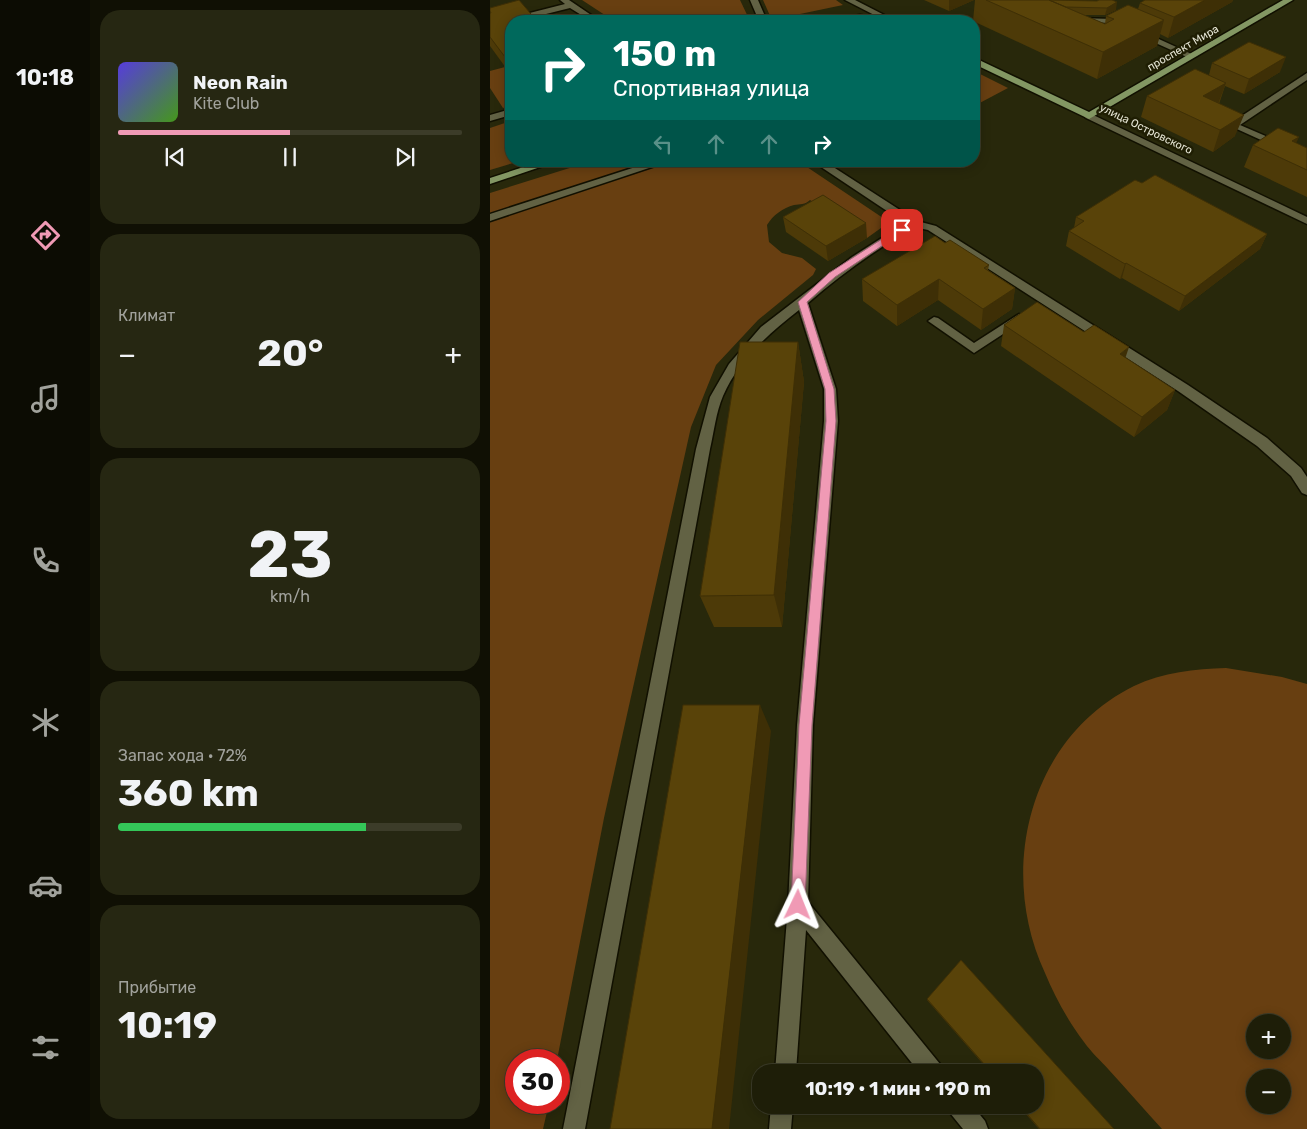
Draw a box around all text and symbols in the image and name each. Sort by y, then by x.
street label: проспект Мира [1145,22,1221,74]
text: 150 m [613,33,716,75]
icon: right [530,35,595,100]
text: 10:18 [16,64,74,91]
text: Neon Rain [193,71,288,94]
text: Спортивная улица [613,75,810,102]
text: Kite Club [193,94,259,113]
street label: улица Островского [1098,101,1194,157]
icon: left [649,130,677,158]
icon: ahead [702,130,730,158]
icon: ahead [755,130,783,158]
icon: right [808,130,836,158]
icon: previous [161,143,189,171]
icon: pause [276,143,304,171]
icon: next [391,143,419,171]
pin [881,209,923,251]
icon: arrive [888,216,916,244]
icon: directions [28,218,63,253]
text: Климат [118,306,175,325]
text: 20° [257,330,323,376]
text: − [118,338,136,371]
text: + [445,338,462,371]
icon: music [28,381,63,416]
text: 23 [247,516,333,593]
icon: phone [28,543,63,578]
text: km/h [270,587,310,606]
icon: climate [28,705,63,740]
text: Запас хода · 72% [118,746,247,765]
text: 360 km [118,770,259,816]
icon: car [28,868,63,903]
position arrow [771,878,823,930]
text: Прибытие [118,978,196,997]
text: 10:19 [118,1002,217,1048]
map controls [1246,1014,1291,1114]
button: + [1246,1014,1291,1059]
icon: filters [28,1030,63,1065]
speed limit sign: 30 [505,1049,570,1114]
button: − [1246,1069,1291,1114]
text: 10:19 · 1 мин · 190 m [805,1077,991,1100]

